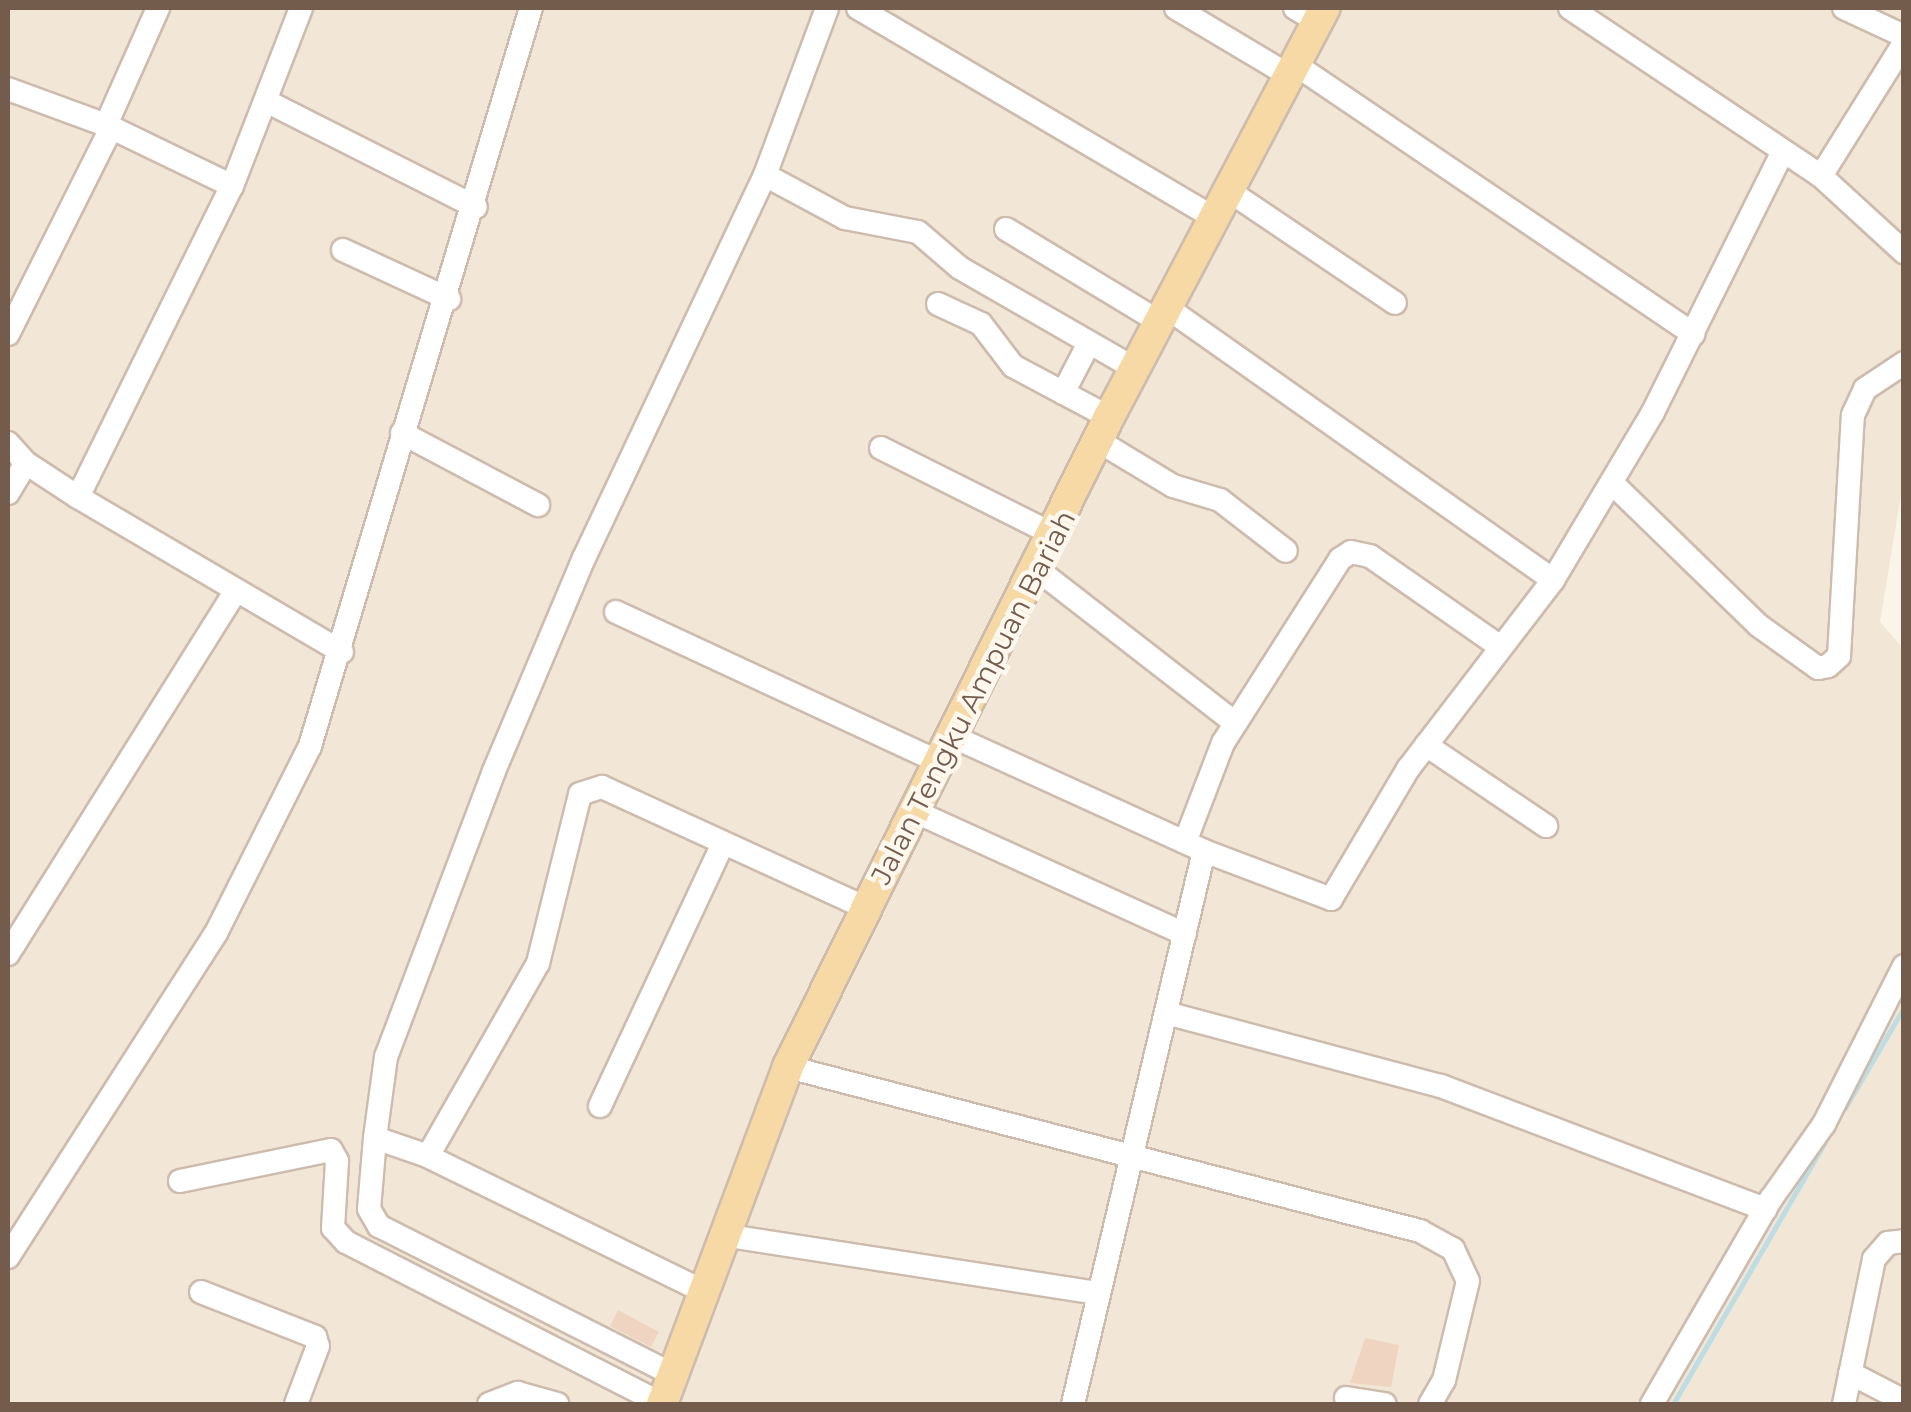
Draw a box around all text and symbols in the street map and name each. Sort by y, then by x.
street label: Jalan Tengku Ampuan Bariah [864,504,1082,890]

